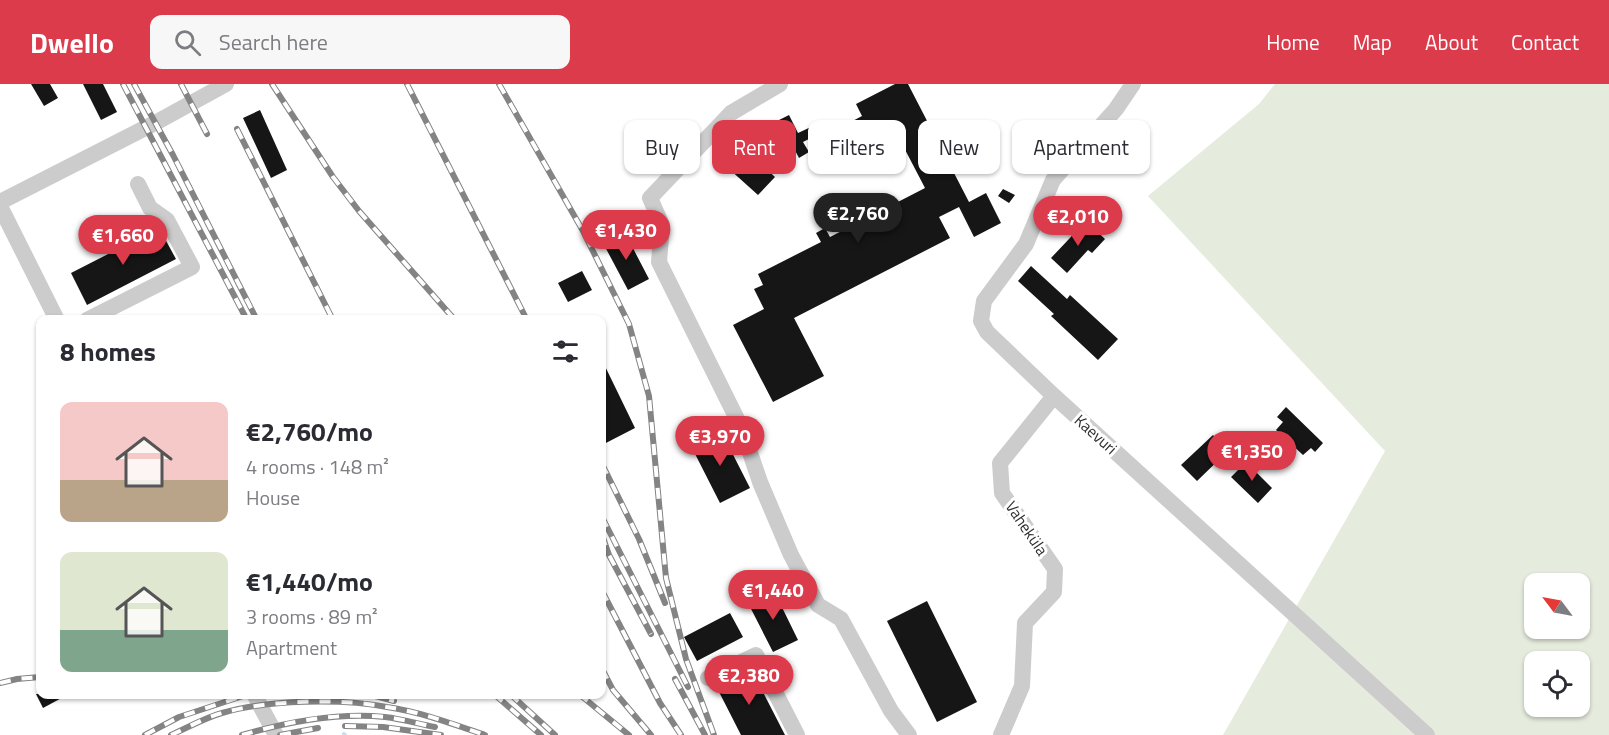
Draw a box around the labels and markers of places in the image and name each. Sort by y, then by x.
pin: €2,760 [809,193,907,244]
pin: €2,010 [1029,196,1127,247]
pin: €1,430 [577,210,675,261]
pin: €1,660 [74,215,172,266]
pin: €3,970 [671,416,769,467]
pin: €1,350 [1203,431,1301,482]
pin: €1,440 [724,570,822,621]
pin: €2,380 [700,655,798,706]

